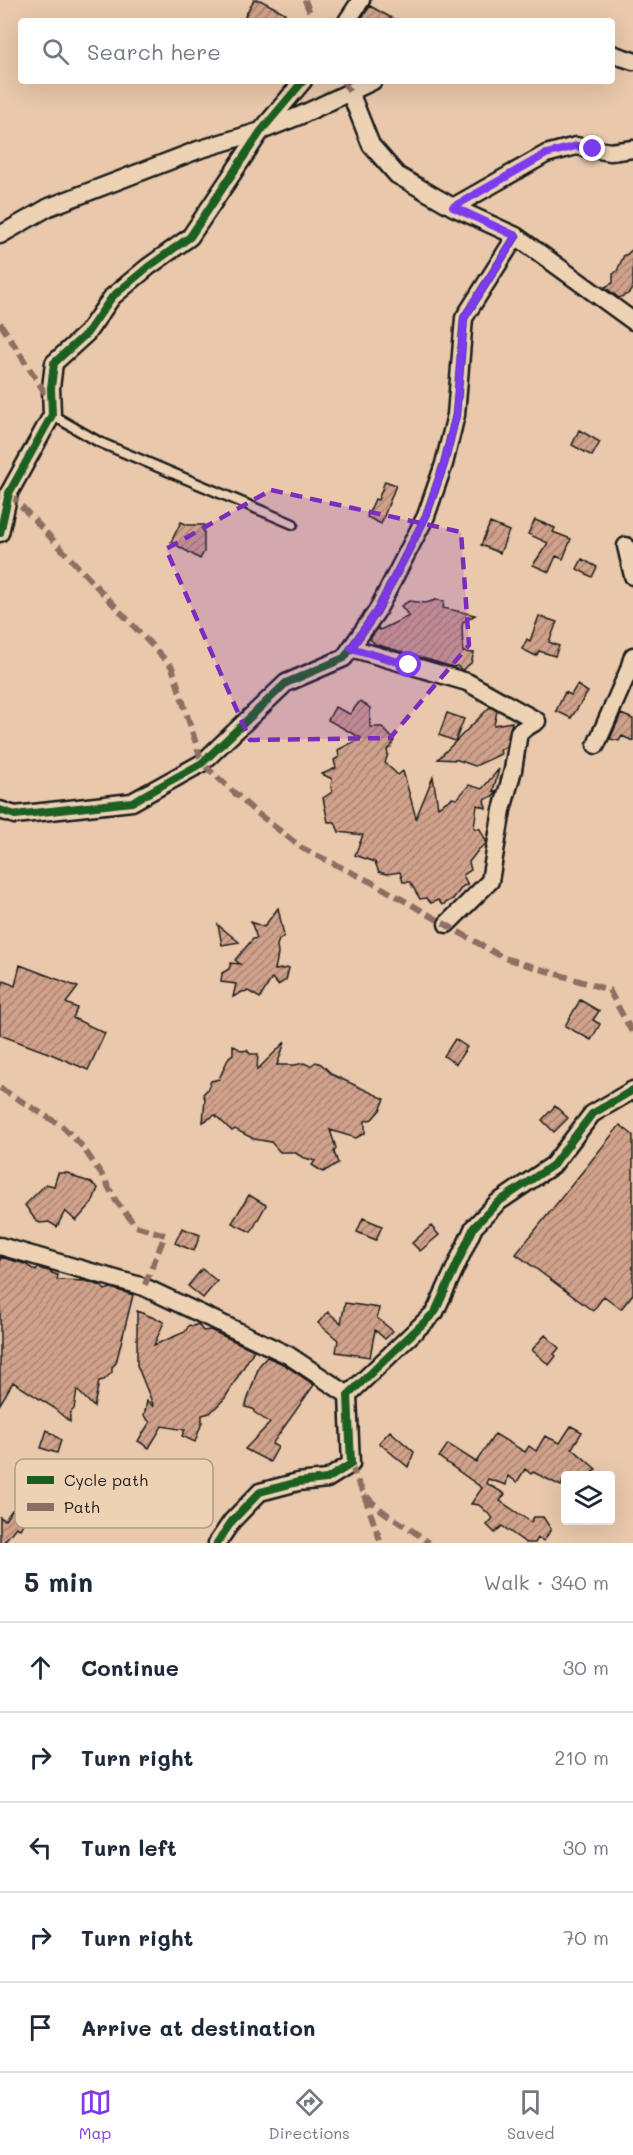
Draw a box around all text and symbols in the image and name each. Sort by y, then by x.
search box [18,18,615,84]
icon: search [39,35,72,68]
text: Search here [87,37,221,66]
route end [579,135,605,161]
route start [395,651,421,677]
legend [15,1459,213,1528]
text: Cycle path [64,1469,148,1490]
map controls [561,1471,615,1525]
button: layers [561,1471,615,1525]
text: Path [64,1496,100,1517]
text: 5 min [24,1565,93,1599]
text: Walk · 340 m [484,1569,609,1595]
icon: ahead [24,1651,57,1684]
text: Continue [81,1653,179,1682]
text: 30 m [563,1654,609,1680]
icon: right [24,1741,57,1774]
text: Turn right [81,1743,193,1772]
text: 210 m [554,1744,609,1770]
icon: left [24,1831,57,1864]
text: Turn left [81,1833,177,1862]
text: 30 m [563,1834,609,1860]
icon: right [24,1921,57,1954]
text: Turn right [81,1923,193,1952]
text: 70 m [563,1924,609,1950]
icon: arrive [24,2011,57,2044]
text: Arrive at destination [81,2013,316,2042]
tab: Map [79,2086,112,2143]
tab: Directions [269,2086,350,2143]
tab: Saved [507,2086,554,2143]

